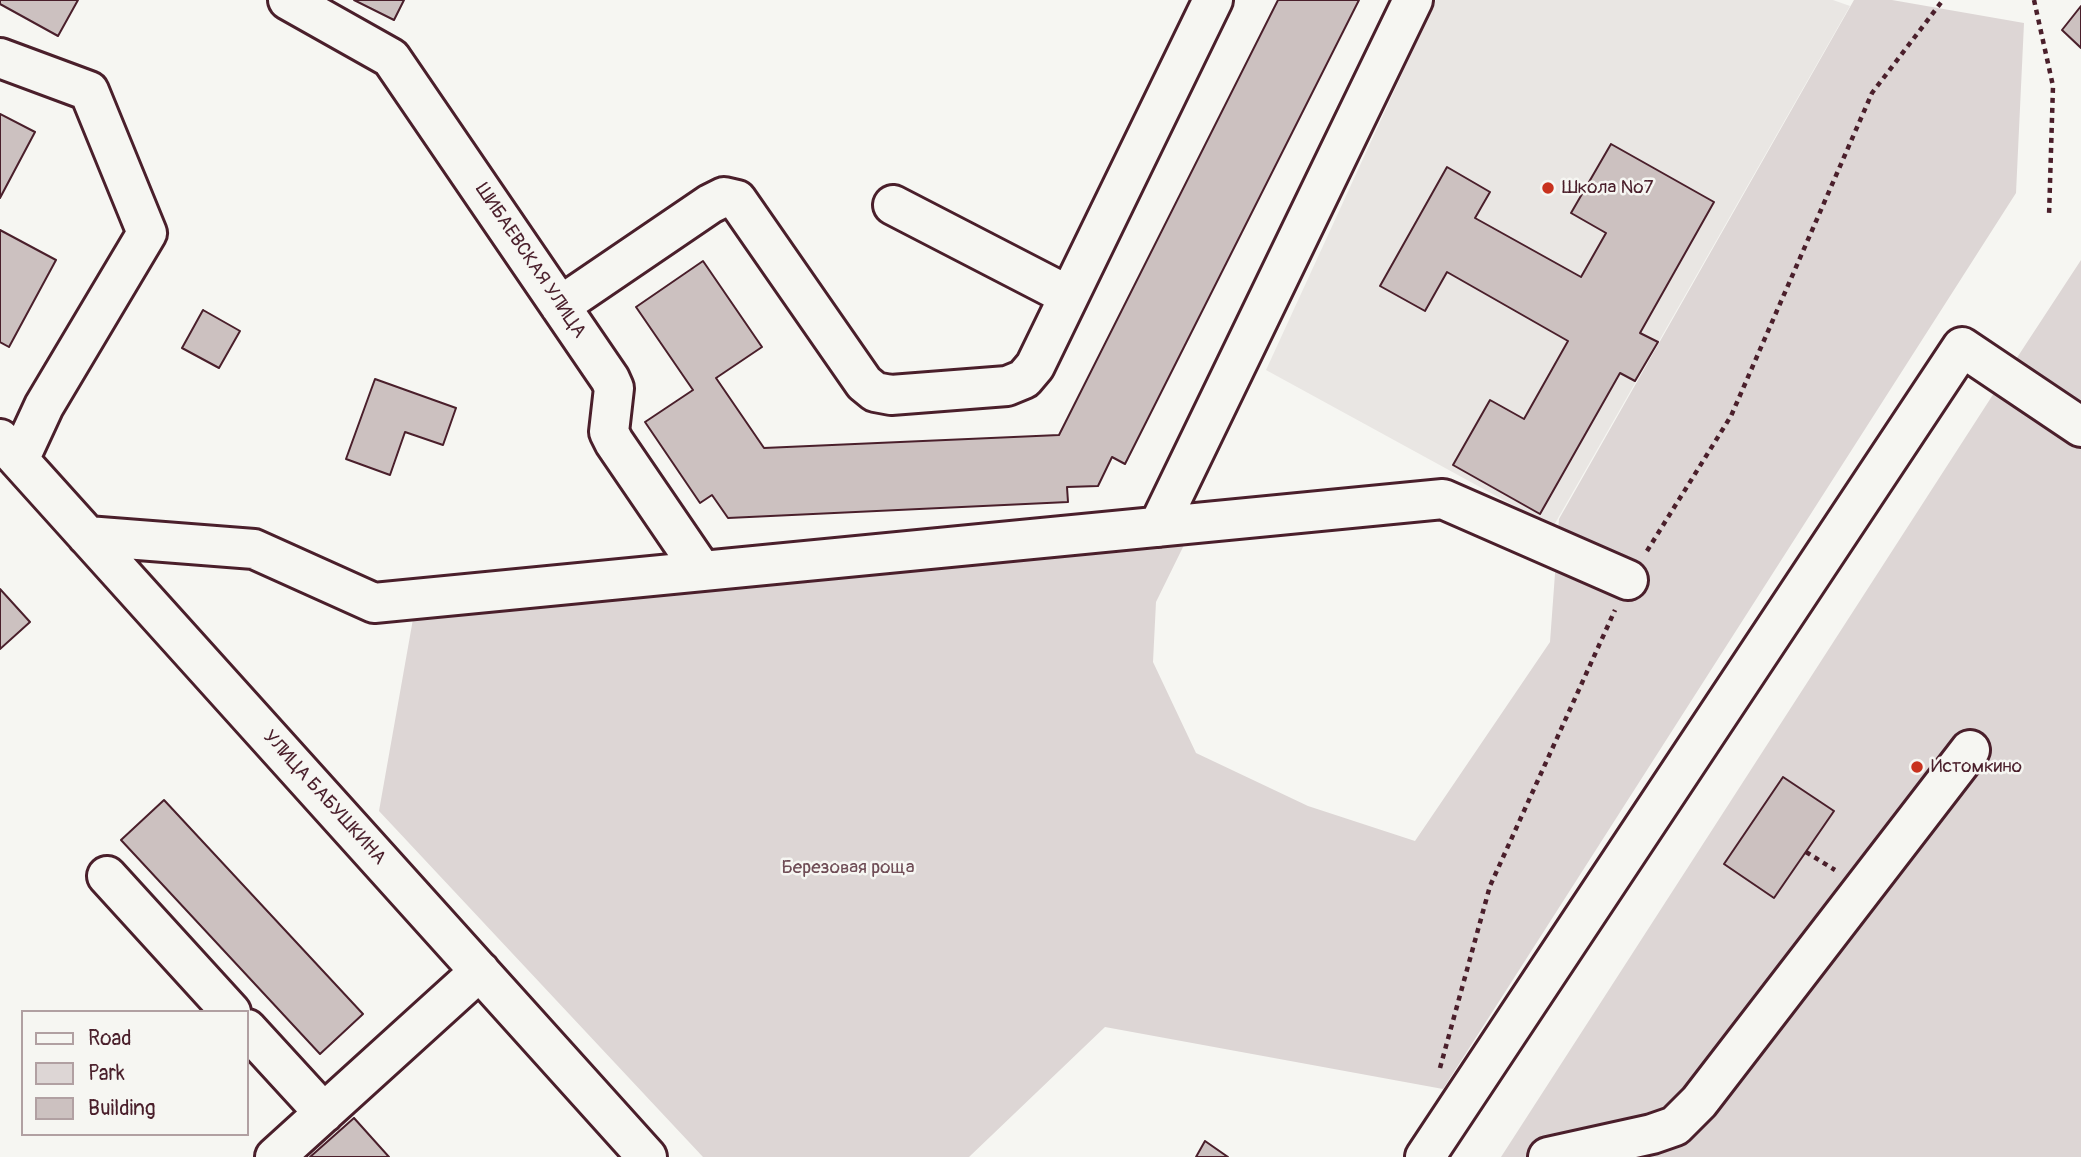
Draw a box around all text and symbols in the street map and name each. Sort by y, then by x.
place label: Школа №7 [1562,177,1654,199]
street label: ШИБАЕВСКАЯ УЛИЦА [470,179,590,343]
marker: Школа №7 [1540,180,1556,196]
street label: УЛИЦА БАБУШКИНА [258,726,390,870]
place label: Истомкино [1931,756,2022,778]
marker: Истомкино [1909,759,1925,775]
park label: Березовая роща [781,857,915,879]
legend [21,1010,248,1136]
text: Road [88,1025,132,1052]
text: Park [88,1060,125,1087]
text: Building [88,1095,155,1122]

